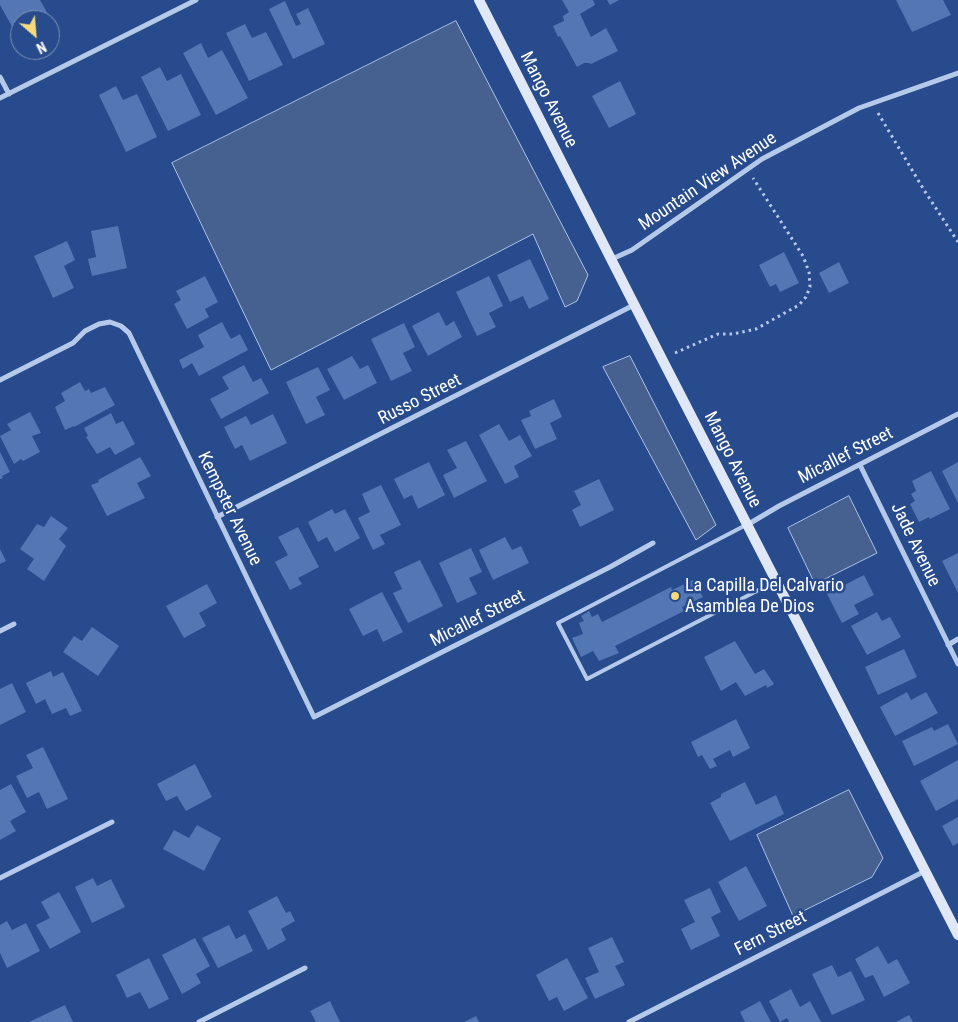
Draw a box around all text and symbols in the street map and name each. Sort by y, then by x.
north arrow [10,10,60,60]
text: N [34,38,49,57]
street label: Mango Avenue [515,48,581,152]
street label: Mountain View Avenue [635,128,781,236]
street label: Russo Street [375,370,465,430]
street label: Mango Avenue [699,408,765,512]
street label: Micallef Street [795,423,897,489]
street label: Kempster Avenue [192,449,266,569]
street label: Jade Avenue [885,500,945,590]
place label: La Capilla Del Calvario Asamblea De Dios [685,575,844,618]
street label: Micallef Street [427,586,529,652]
marker: La Capilla Del Calvario Asamblea De Dios [669,590,681,602]
street label: Fern Street [732,907,810,961]

